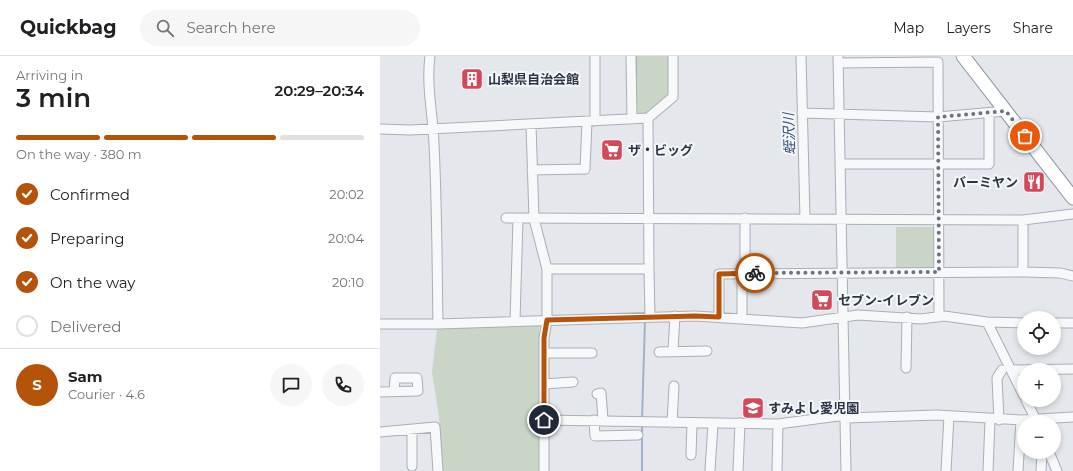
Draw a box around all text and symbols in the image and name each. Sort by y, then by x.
search box [140,10,420,46]
text: Quickbag [20,16,116,39]
icon: search [154,17,176,39]
text: Search here [186,18,276,37]
text: Map [893,19,924,37]
text: Layers [946,19,991,37]
text: Share [1013,19,1053,37]
building icon: 山梨県自治会館 [459,66,485,92]
text: Arriving in [16,67,83,83]
place label: 山梨県自治会館 [488,71,579,87]
text: 20:29–20:34 [275,81,364,100]
text: 3 min [16,82,91,114]
water label: 蛭沢川 [779,111,799,155]
pin [1008,119,1042,153]
icon: bag [1014,125,1036,147]
supermarket icon: ザ・ビッグ [599,137,625,163]
place label: ザ・ビッグ [628,142,693,158]
text: On the way · 380 m [16,146,142,162]
restaurant icon: バーミヤン [1021,169,1047,195]
place label: バーミヤン [953,174,1018,190]
icon: check [16,183,38,205]
text: Confirmed [50,185,130,204]
text: 20:02 [329,186,364,202]
icon: check [16,227,38,249]
text: Preparing [50,229,125,248]
text: 20:04 [328,230,364,246]
courier [735,253,775,293]
icon: bike [744,262,766,284]
icon: check [16,271,38,293]
text: On the way [50,273,135,292]
text: 20:10 [332,274,364,290]
supermarket icon: セブン-イレブン [809,287,835,313]
place label: セブン-イレブン [838,292,934,308]
map controls [1017,311,1061,459]
button: locate [1017,311,1061,355]
text: Delivered [50,317,122,336]
button: + [1017,363,1061,407]
button: chat [270,364,312,406]
button: phone [322,364,364,406]
text: Sam [68,367,103,386]
text: S [32,375,42,394]
text: Courier · 4.6 [68,386,145,402]
school or university icon: すみよし愛児園 [740,395,766,421]
place label: すみよし愛児園 [768,400,859,416]
pin [527,403,561,437]
icon: home [533,409,555,431]
button: − [1017,415,1061,459]

